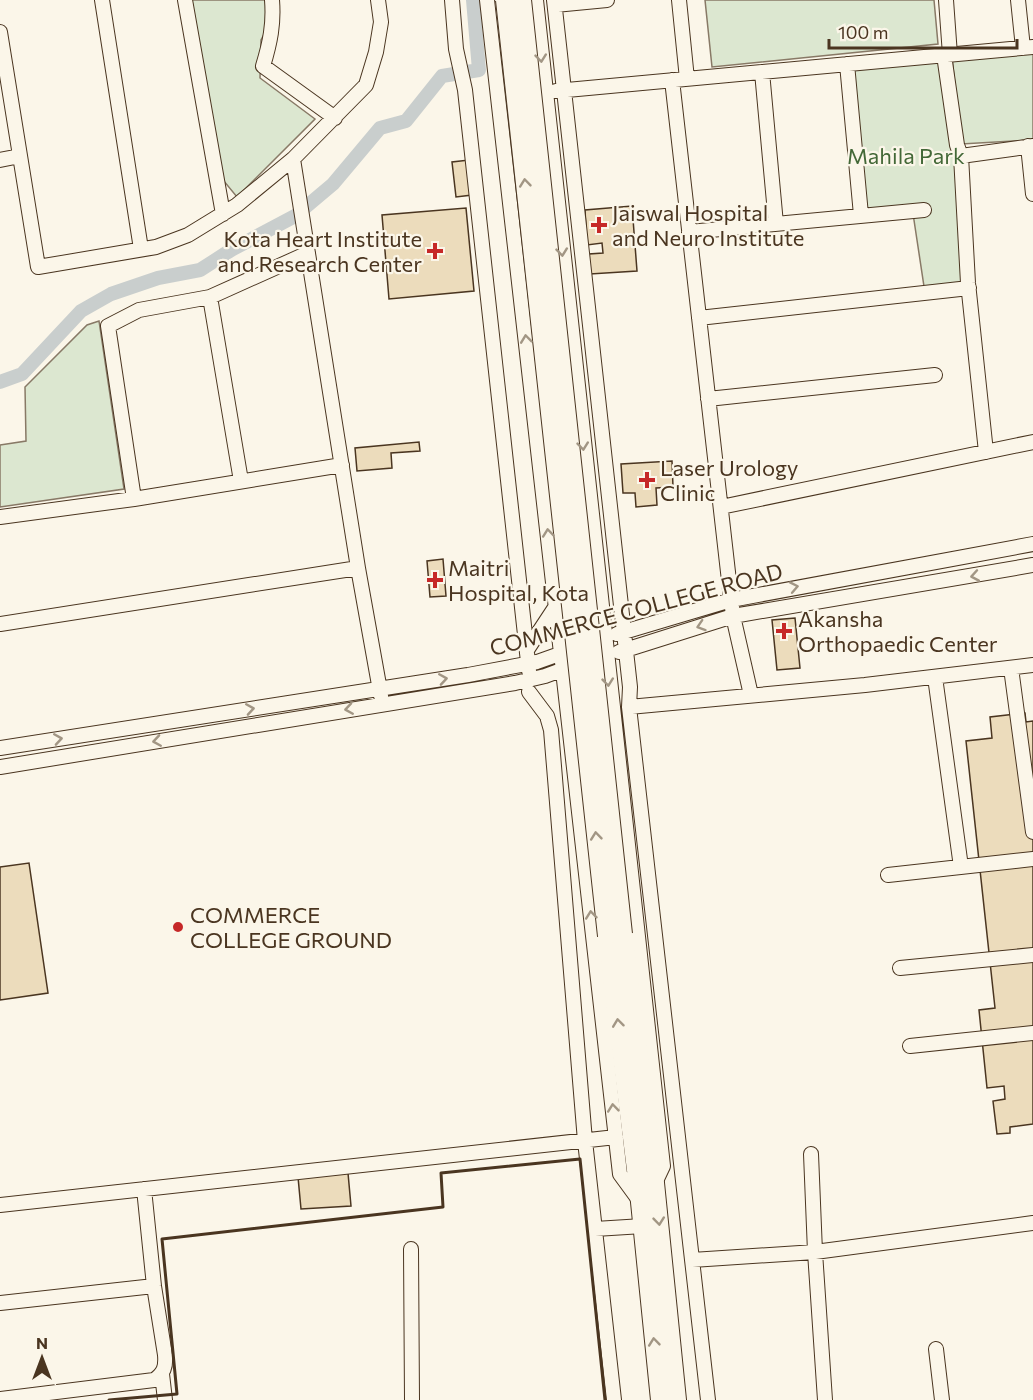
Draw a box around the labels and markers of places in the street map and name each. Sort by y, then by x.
place label: Jaiswal Hospital and Neuro Institute [612,199,804,251]
marker: Jaiswal Hospital and Neuro Institute [590,216,608,234]
place label: Kota Heart Institute and Research Center [218,225,422,277]
marker: Kota Heart Institute and Research Center [426,242,444,260]
place label: Laser Urology Clinic [660,454,798,506]
marker: Laser Urology Clinic [638,471,656,489]
place label: Maitri Hospital, Kota [448,554,589,606]
marker: Maitri Hospital, Kota [426,571,444,589]
place label: Akansha Orthopaedic Center [798,605,998,657]
marker: Akansha Orthopaedic Center [775,622,793,640]
place label: COMMERCE COLLEGE GROUND [190,901,392,953]
marker: COMMERCE COLLEGE GROUND [171,920,185,934]

